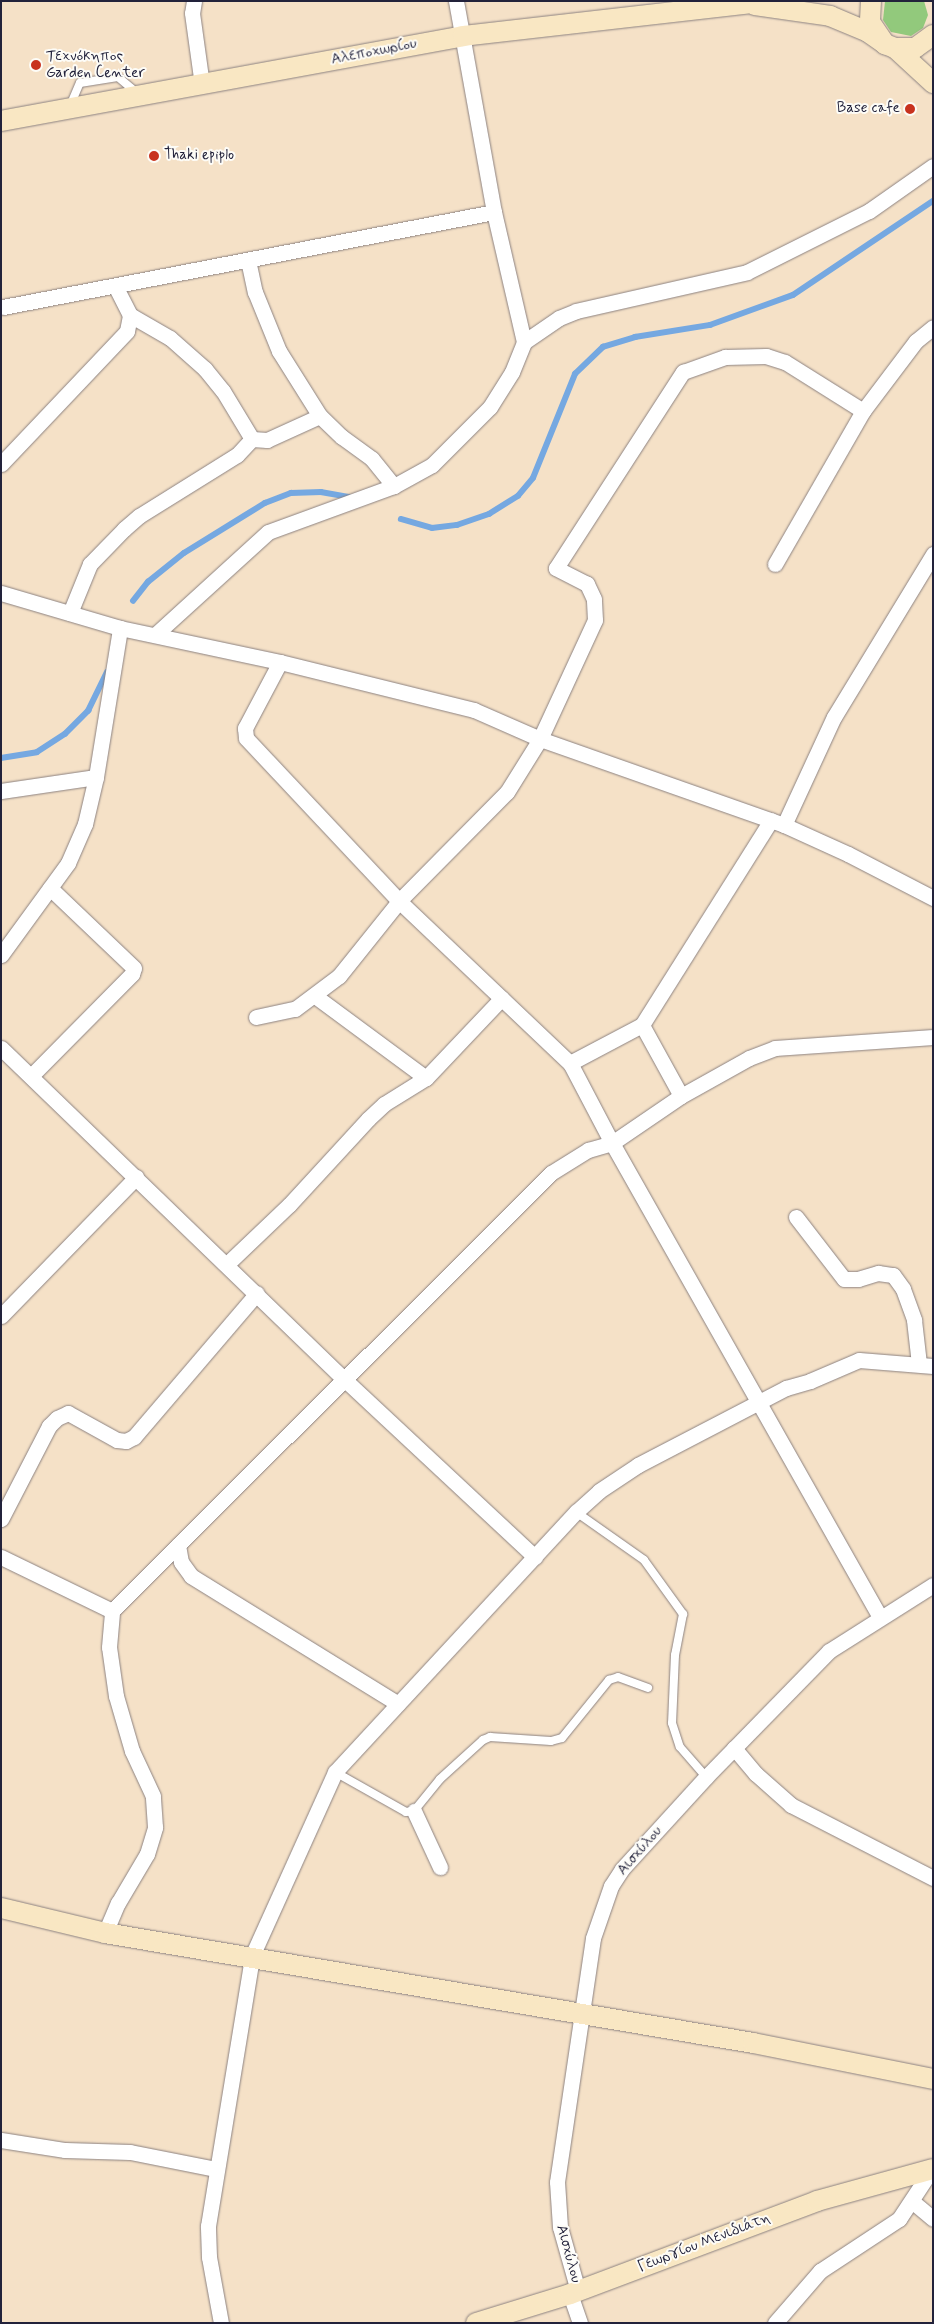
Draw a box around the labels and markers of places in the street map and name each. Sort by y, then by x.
place label: Τεχνόκηπος Garden Center [46,47,142,82]
marker: Τεχνόκηπος Garden Center [30,59,42,71]
place label: Base cafe [838,100,900,118]
marker: Base cafe [904,103,916,115]
place label: Thaki epiplo [164,147,234,165]
marker: Thaki epiplo [148,150,160,162]

